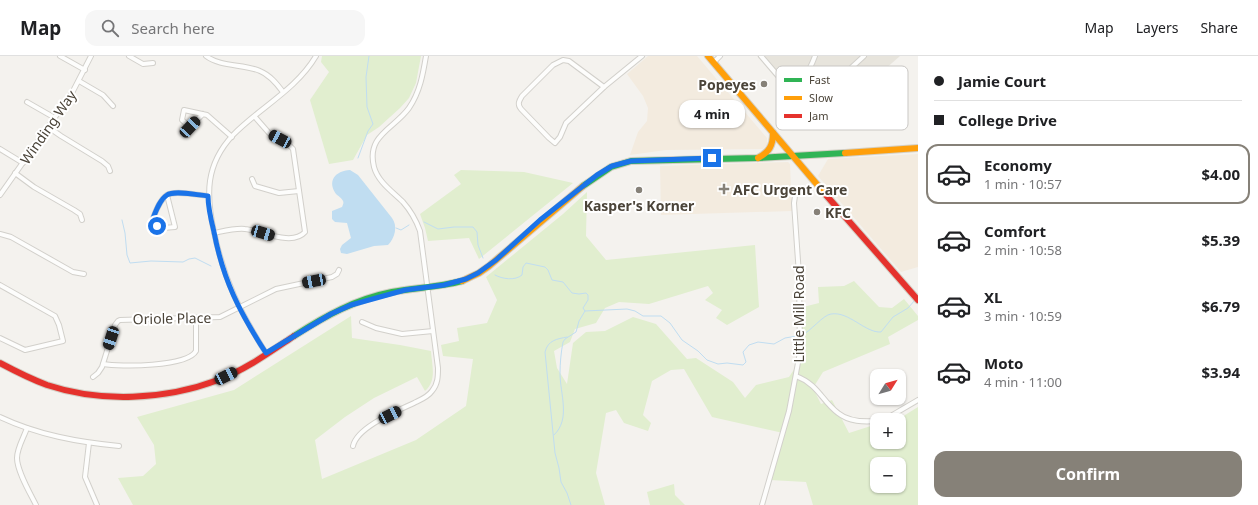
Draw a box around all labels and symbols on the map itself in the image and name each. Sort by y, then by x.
legend [776,66,908,130]
text: Fast [809,72,830,87]
place label: Popeyes [698,75,756,94]
marker: Popeyes [759,79,769,89]
street label: Winding Way [16,86,81,168]
text: Slow [809,90,833,105]
callout: 4 min [679,100,745,128]
text: Jam [808,108,828,123]
car [177,114,203,140]
car [267,128,293,150]
route end [703,149,721,167]
place label: AFC Urgent Care [733,180,847,199]
marker: AFC Urgent Care [718,183,730,195]
marker: Kasper's Korner [634,185,644,195]
place label: Kasper's Korner [584,196,695,215]
place label: KFC [825,203,851,222]
marker: KFC [812,207,822,217]
route start [148,217,166,235]
car [250,224,276,242]
street label: Little Mill Road [789,265,808,363]
car [301,273,327,289]
street label: Oriole Place [133,308,212,328]
car [102,325,120,351]
car [213,365,239,387]
north arrow [870,369,906,405]
car [377,404,403,426]

